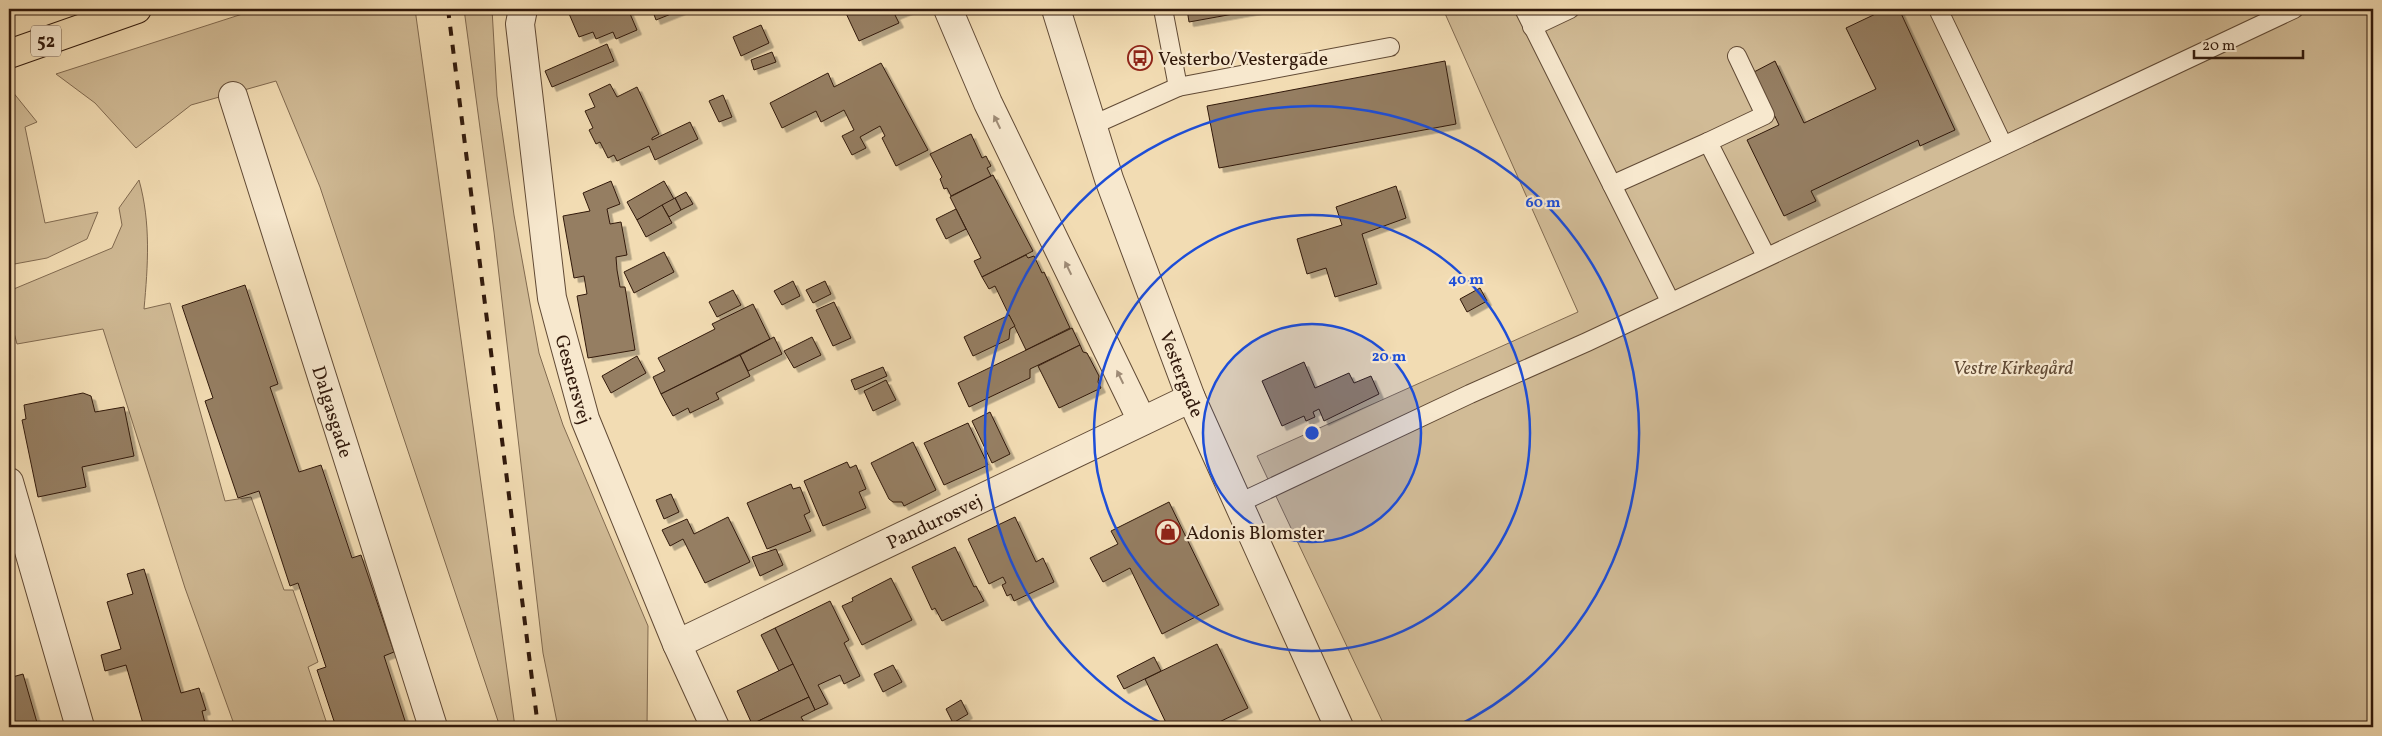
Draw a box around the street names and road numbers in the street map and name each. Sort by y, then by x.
road number: 52 [31,26,61,56]
street label: Vestergade [1152,327,1209,422]
street label: Gesnersvej [548,332,597,428]
street label: Dalgasgade [304,363,358,461]
street label: Pandurosvej [883,489,987,557]

